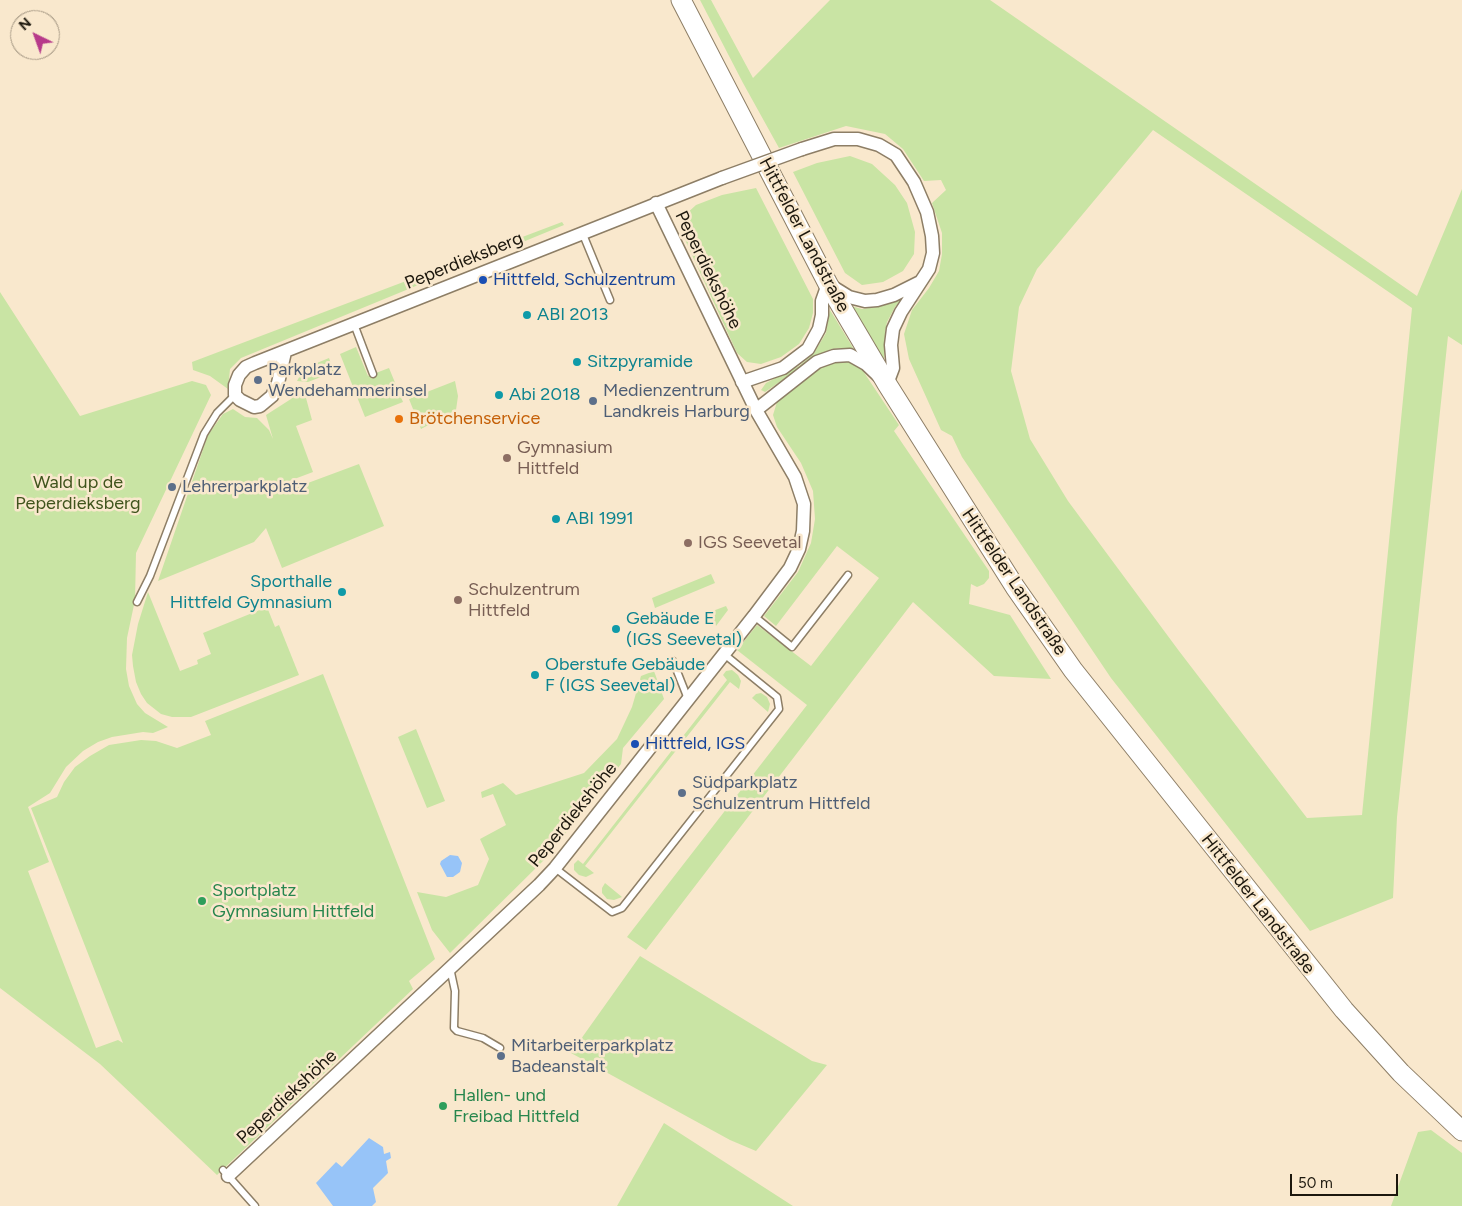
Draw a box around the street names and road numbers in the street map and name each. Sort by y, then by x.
street label: Hittfelder Landstraße [754,154,854,316]
street label: Peperdiekshöhe [670,207,746,333]
street label: Peperdieksberg [402,228,526,294]
street label: Hittfelder Landstraße [957,505,1071,659]
street label: Peperdiekshöhe [524,758,622,872]
street label: Hittfelder Landstraße [1196,830,1320,978]
street label: Peperdiekshöhe [233,1045,341,1149]

